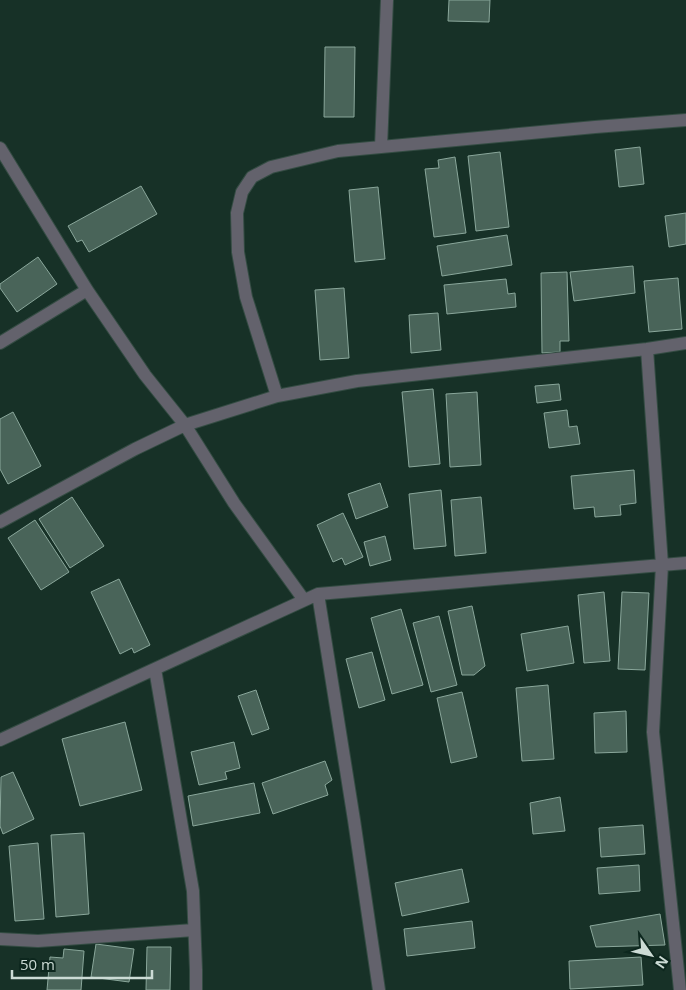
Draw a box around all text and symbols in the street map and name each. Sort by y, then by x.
north arrow [626,930,676,980]
scale bar [12,948,152,980]
text: N [651,953,673,973]
text: 50 m [20,954,55,974]

